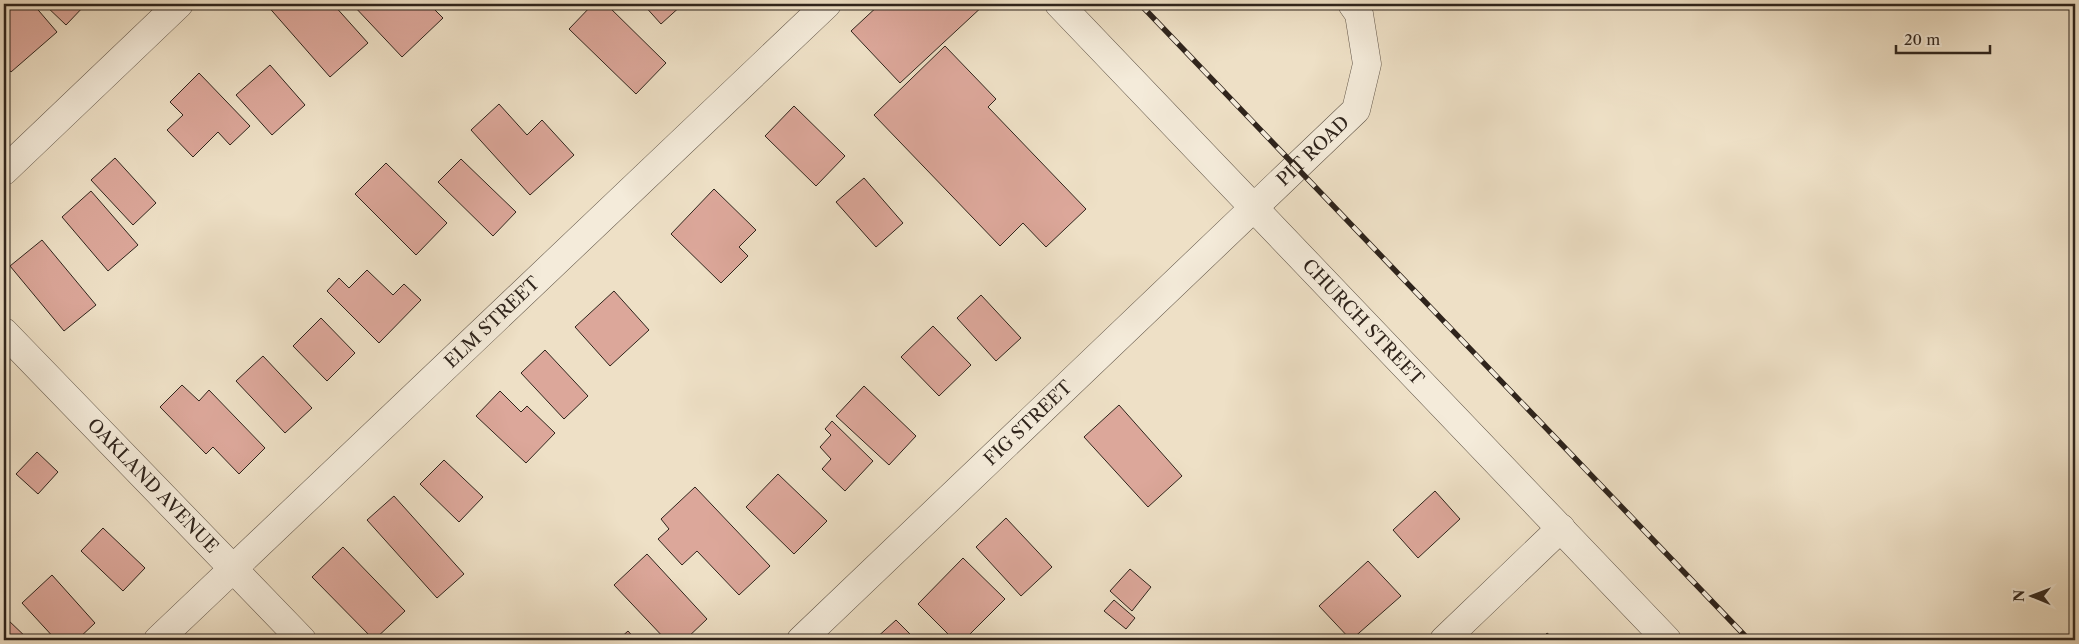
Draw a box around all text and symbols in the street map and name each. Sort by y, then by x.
scale bar [1896,22,1990,54]
text: 20 m [1904,30,1940,49]
street label: PIT ROAD [1272,111,1354,191]
street label: CHURCH STREET [1298,254,1429,390]
street label: ELM STREET [440,272,545,373]
street label: FIG STREET [980,376,1077,470]
street label: OAKLAND AVENUE [83,414,223,558]
north arrow [2006,572,2056,622]
text: N [2010,590,2028,602]

